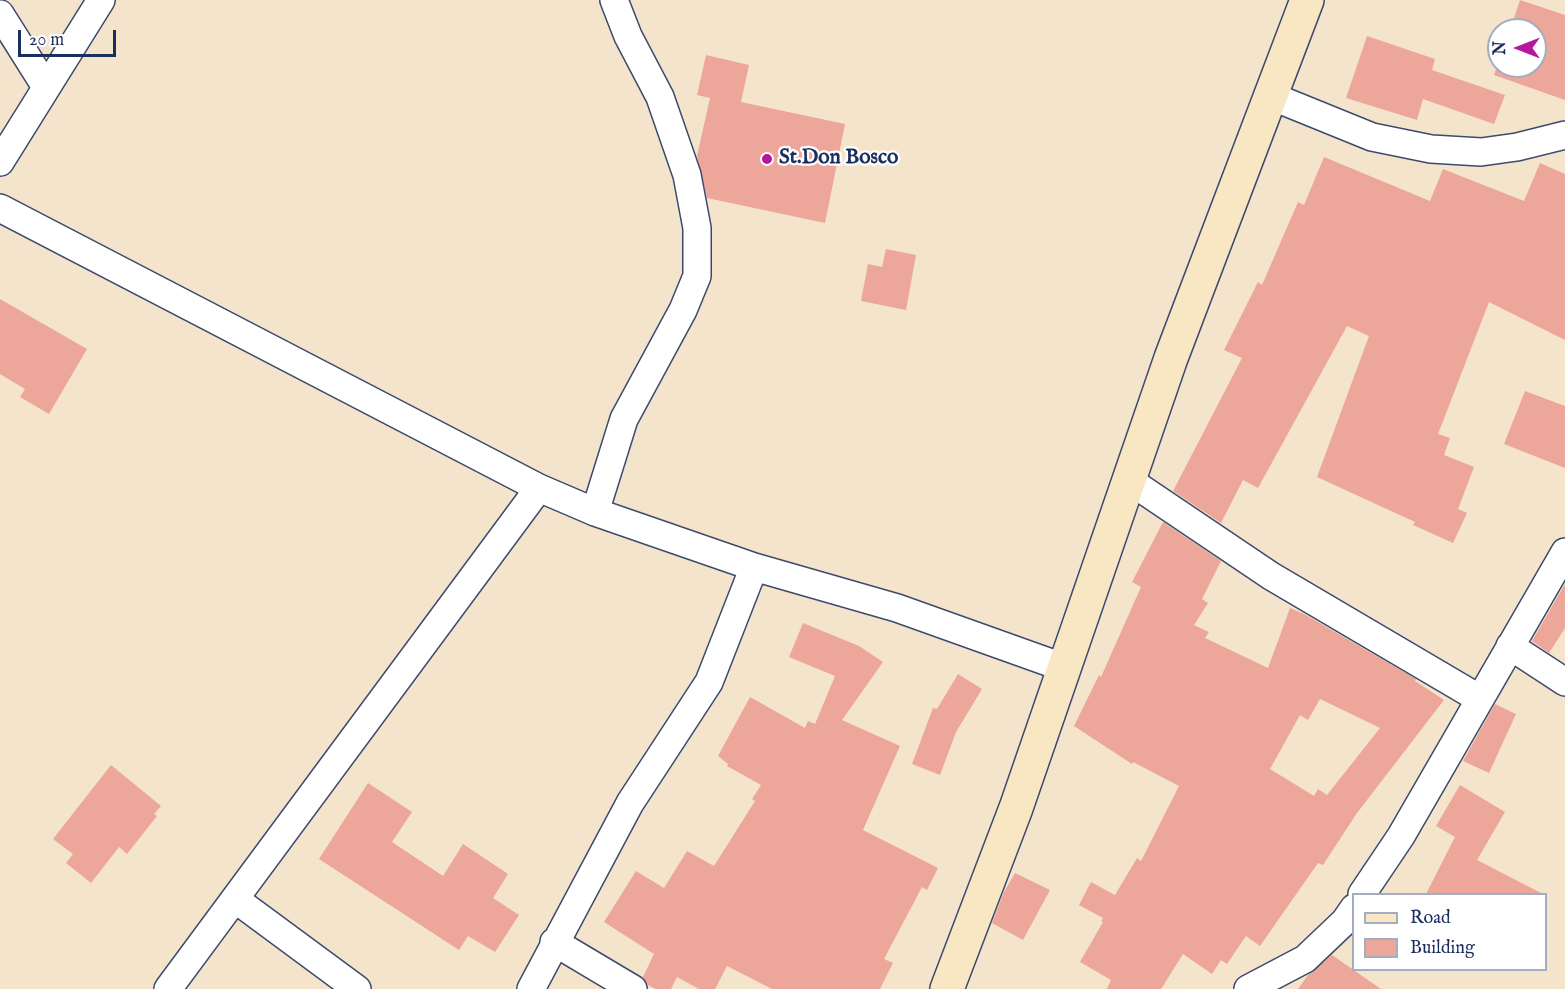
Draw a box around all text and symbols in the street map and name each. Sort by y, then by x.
scale bar [21,18,118,56]
north arrow [1487,18,1547,78]
text: 20 m [29,29,64,52]
text: N [1491,41,1511,55]
place label: St.Don Bosco [779,146,898,172]
marker: St.Don Bosco [760,152,774,166]
legend [1352,893,1547,971]
text: Road [1410,907,1451,930]
text: Building [1410,937,1475,960]

